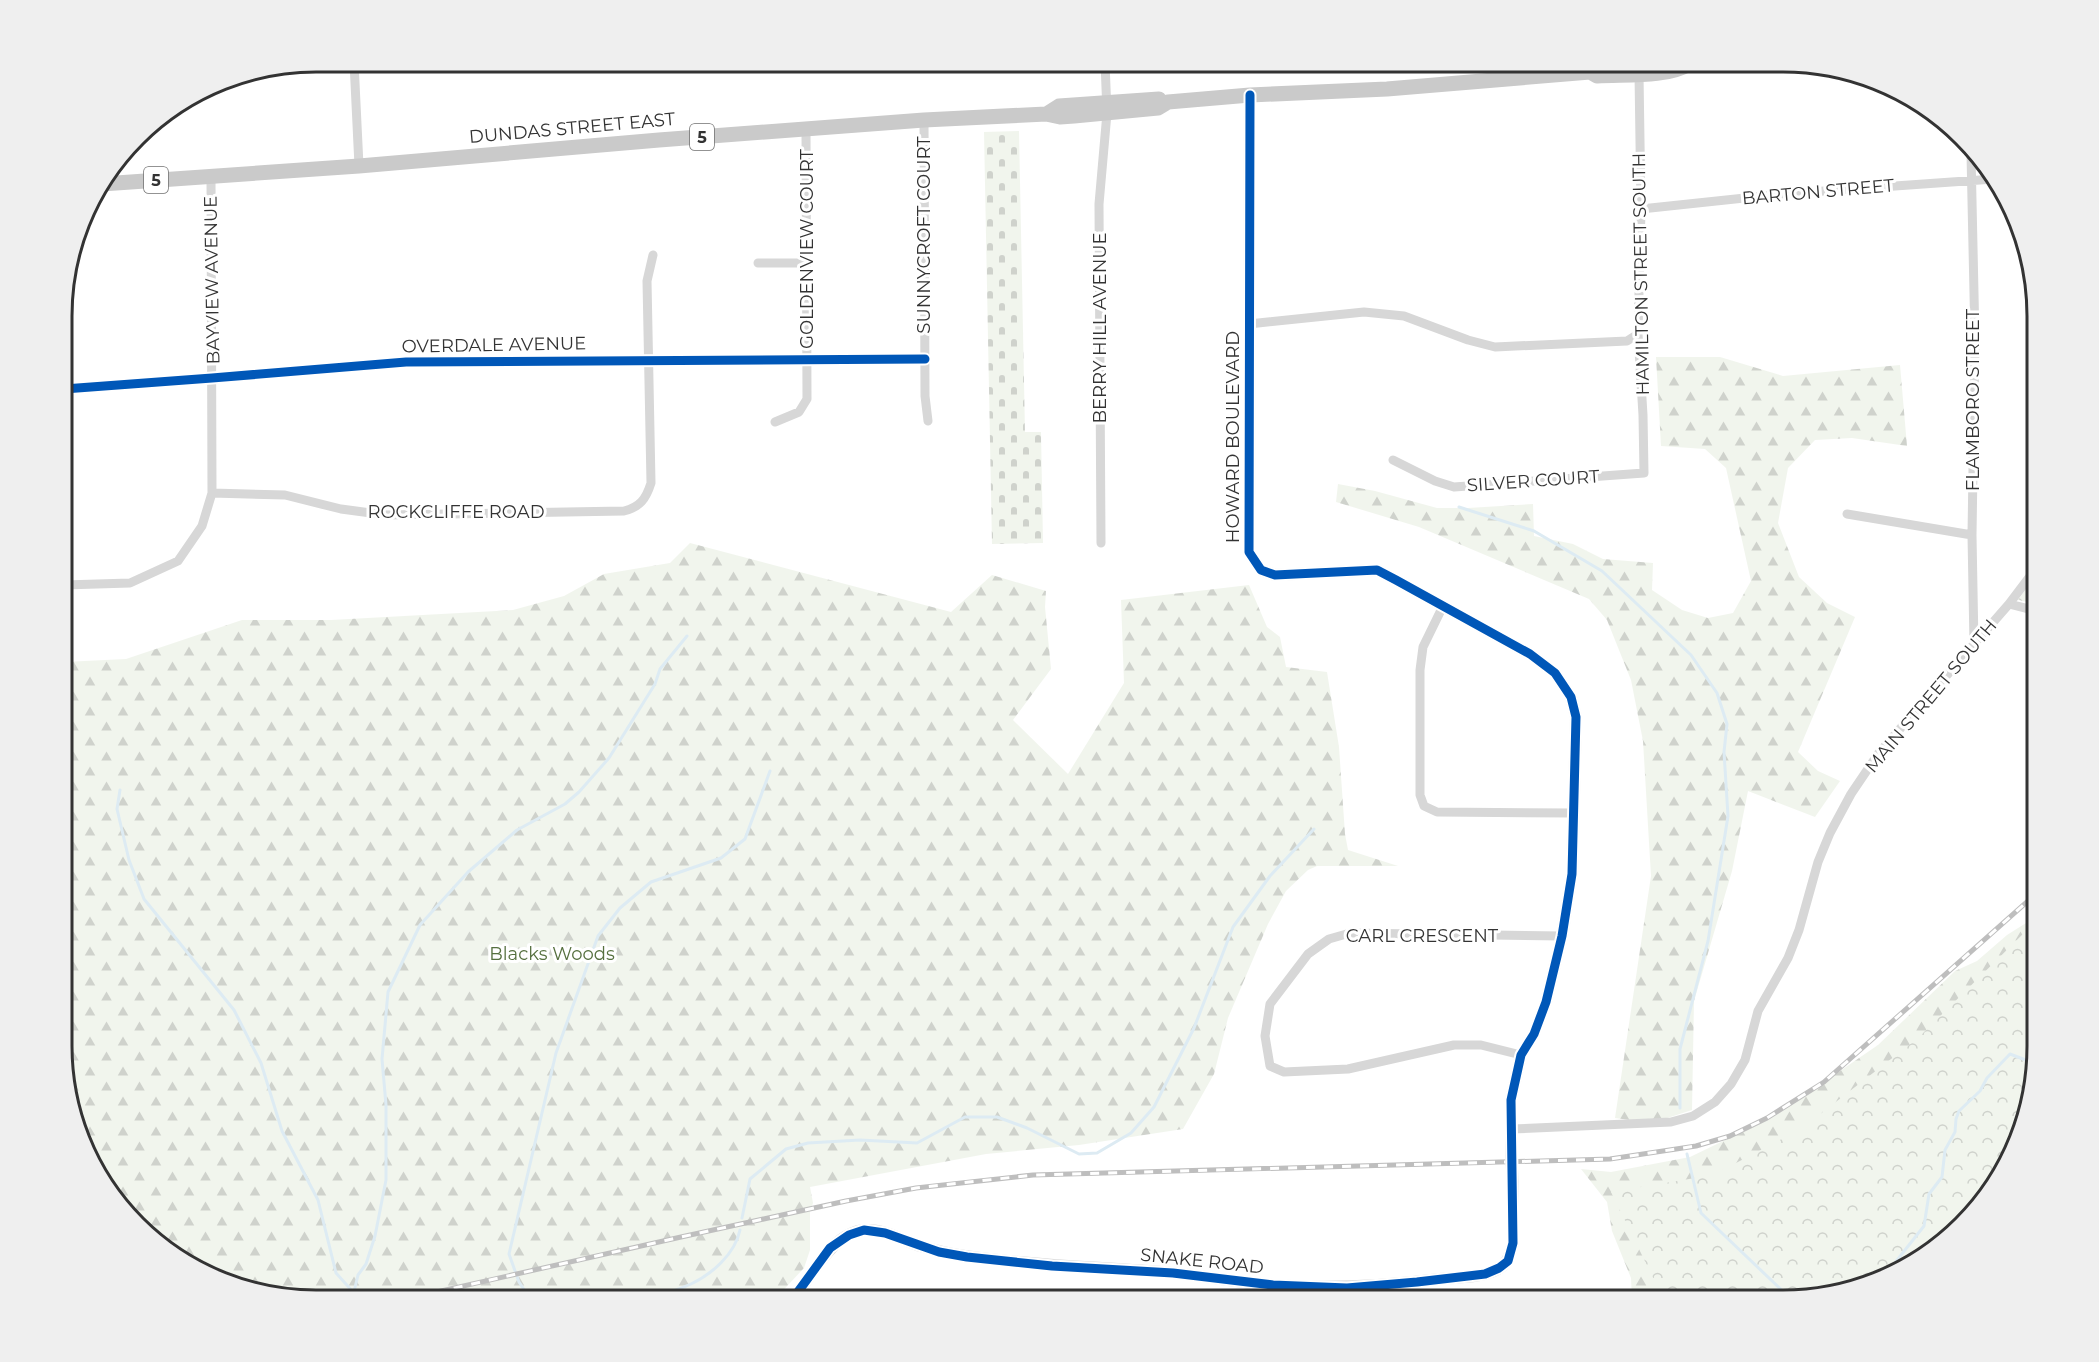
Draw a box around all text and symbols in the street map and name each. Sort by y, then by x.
street label: DUNDAS STREET EAST [468,108,677,148]
road number: 5 [690,124,714,150]
street label: SUNNYCROFT COURT [913,136,935,334]
street label: GOLDENVIEW COURT [796,148,818,349]
street label: HAMILTON STREET SOUTH [1628,153,1654,395]
road number: 5 [144,167,168,193]
street label: BARTON STREET [1741,174,1896,210]
street label: BAYVIEW AVENUE [200,196,224,364]
street label: BERRY HILL AVENUE [1089,232,1111,424]
street label: FLAMBORO STREET [1962,308,1984,491]
street label: HOWARD BOULEVARD [1222,331,1244,543]
street label: OVERDALE AVENUE [402,332,586,358]
street label: SILVER COURT [1466,465,1601,497]
street label: ROCKCLIFFE ROAD [367,501,545,523]
street label: MAIN STREET SOUTH [1860,615,2002,777]
street label: CARL CRESCENT [1346,925,1499,947]
park label: Blacks Woods [489,943,615,965]
street label: SNAKE ROAD [1139,1244,1265,1278]

